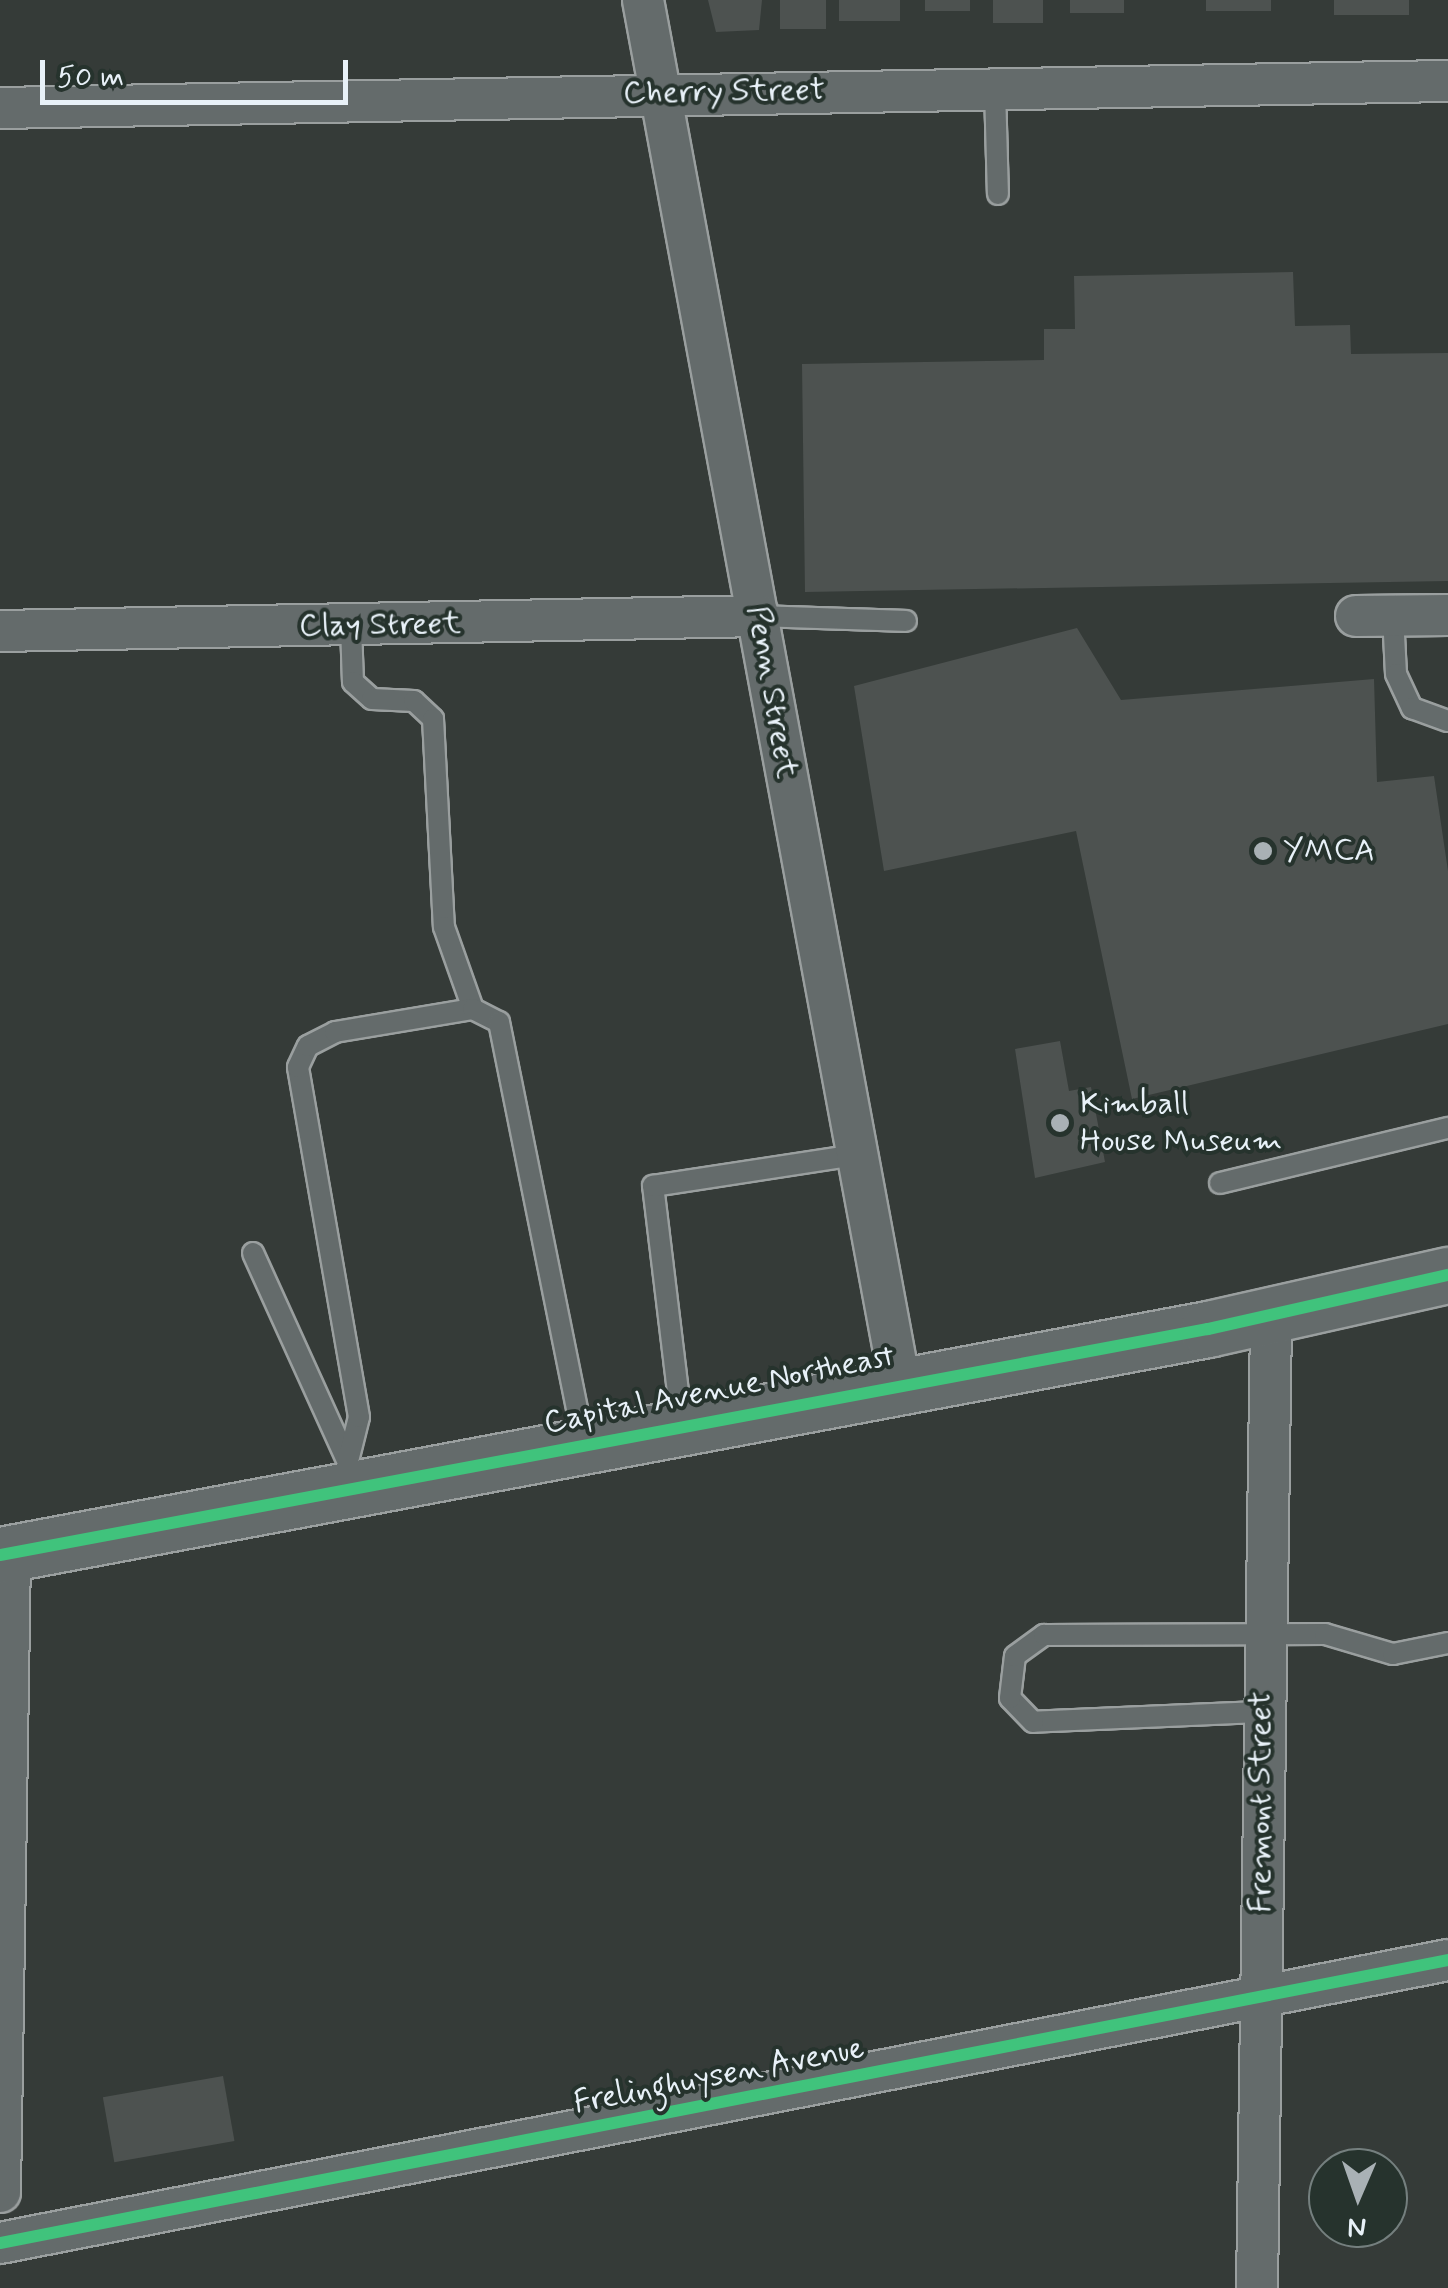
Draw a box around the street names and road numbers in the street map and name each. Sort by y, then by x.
street label: Cherry Street [624,71,824,113]
street label: Penn Street [738,603,806,781]
street label: Clay Street [299,604,461,646]
street label: Capital Avenue Northeast [545,1338,893,1442]
street label: Fremont Street [1242,1692,1280,1912]
street label: Frelinghuysen Avenue [568,2028,870,2124]

